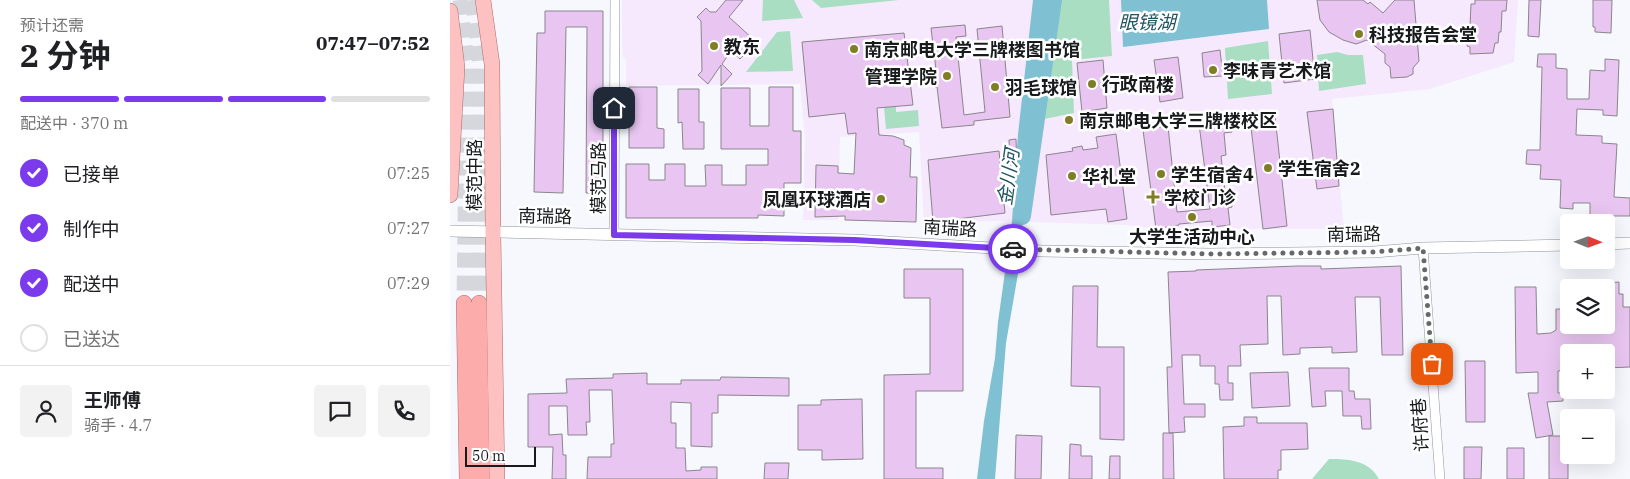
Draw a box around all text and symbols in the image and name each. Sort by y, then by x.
water label: 眼镜湖 [1118,10,1178,34]
text: 预计还需 [20,15,84,35]
place label: 科技报告会堂 [1369,23,1477,46]
marker: 科技报告会堂 [1353,28,1365,40]
text: 07:47–07:52 [316,31,430,55]
text: 2 分钟 [20,34,111,76]
place label: 教东 [724,35,760,58]
place label: 南京邮电大学三牌楼图书馆 [864,38,1080,61]
marker: 教东 [708,40,720,52]
marker: 南京邮电大学三牌楼图书馆 [848,43,860,55]
place label: 李味青艺术馆 [1223,59,1331,82]
marker: 李味青艺术馆 [1207,64,1219,76]
place label: 管理学院 [865,65,937,88]
marker: 管理学院 [941,70,953,82]
place label: 行政南楼 [1102,73,1174,96]
place label: 羽毛球馆 [1005,76,1077,99]
marker: 行政南楼 [1086,78,1098,90]
marker: 羽毛球馆 [989,81,1001,93]
pin [593,87,635,129]
icon: home [600,94,628,122]
place label: 南京邮电大学三牌楼校区 [1079,109,1277,132]
text: 配送中 · 370 m [20,113,128,133]
marker: 南京邮电大学三牌楼校区 [1063,114,1075,126]
street label: 模范中路 [463,139,486,211]
street label: 模范马路 [587,142,610,214]
water label: 金川河 [992,143,1024,207]
place label: 学生宿舍2 [1278,157,1361,180]
icon: check [20,159,48,187]
text: 已接单 [63,162,120,186]
marker: 学生宿舍2 [1262,162,1274,174]
text: 07:25 [387,163,430,183]
place label: 学生宿舍4 [1171,163,1254,186]
place label: 华礼堂 [1082,165,1136,188]
marker: 学生宿舍4 [1155,168,1167,180]
marker: 华礼堂 [1066,170,1078,182]
place label: 学校门诊 [1164,186,1236,209]
place label: 凤凰环球酒店 [763,188,871,211]
marker: 学校门诊 [1146,190,1160,204]
marker: 凤凰环球酒店 [875,193,887,205]
street label: 南瑞路 [518,204,572,228]
marker: 大学生活动中心 [1186,211,1198,223]
icon: check [20,214,48,242]
north arrow [1560,214,1615,269]
map controls [1560,214,1615,464]
street label: 南瑞路 [922,215,978,241]
text: 制作中 [63,217,120,241]
text: 07:27 [387,218,430,238]
street label: 南瑞路 [1327,222,1381,246]
courier [988,224,1038,274]
place label: 大学生活动中心 [1129,225,1255,248]
icon: car [999,235,1027,263]
icon: check [20,269,48,297]
text: 配送中 [63,272,120,296]
text: 07:29 [387,273,430,293]
button: layers [1560,279,1615,334]
text: 已送达 [63,327,120,351]
pin [1411,343,1453,385]
button: + [1560,344,1615,399]
icon: bag [1418,350,1446,378]
button: person [20,385,72,437]
button: chat [314,385,366,437]
button: phone [378,385,430,437]
text: 王师傅 [84,388,141,412]
street label: 许府巷 [1407,397,1433,453]
button: − [1560,409,1615,464]
text: 骑手 · 4.7 [84,415,152,435]
scale bar [465,444,536,467]
text: 50 m [472,447,505,465]

